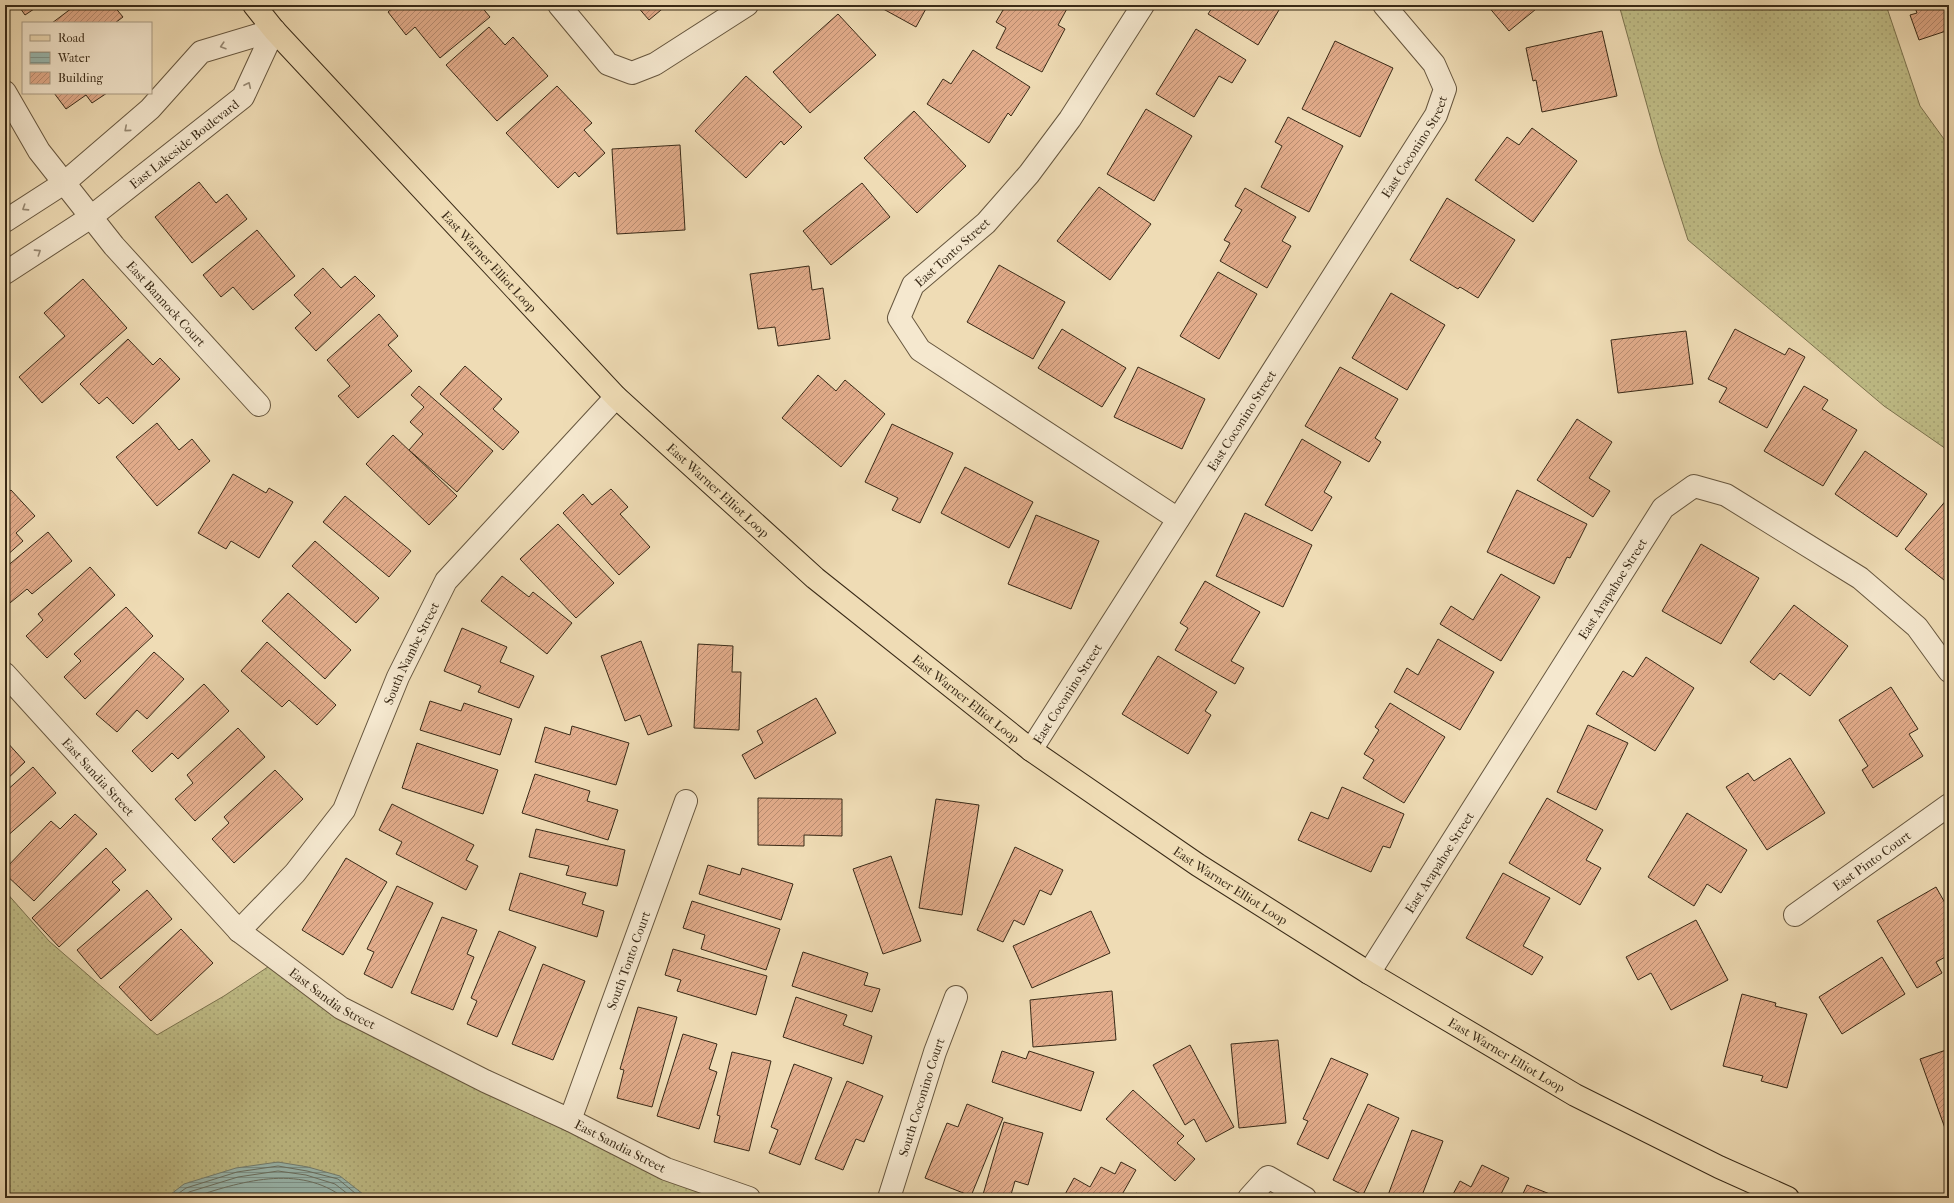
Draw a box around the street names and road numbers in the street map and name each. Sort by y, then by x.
street label: East Coconino Street [1378,93,1450,201]
street label: East Lakeside Boulevard [127,96,243,192]
street label: East Warner Elliot Loop [438,208,540,315]
street label: East Tonto Street [912,214,993,290]
street label: East Bannock Court [123,258,209,350]
street label: East Coconino Street [1204,367,1280,474]
street label: East Warner Elliot Loop [664,440,772,541]
street label: East Arapahoe Street [1575,535,1650,642]
street label: South Nambe Street [381,599,442,707]
street label: East Coconino Street [1030,640,1105,747]
street label: East Warner Elliot Loop [909,652,1023,746]
street label: East Sandia Street [59,735,138,820]
street label: East Arapahoe Street [1402,809,1477,916]
street label: East Pinto Court [1830,828,1914,894]
street label: East Warner Elliot Loop [1170,843,1290,928]
street label: South Tonto Court [604,909,653,1012]
street label: East Sandia Street [286,965,378,1032]
street label: East Warner Elliot Loop [1446,1015,1568,1095]
street label: South Coconino Court [896,1035,948,1158]
street label: East Sandia Street [572,1117,669,1176]

